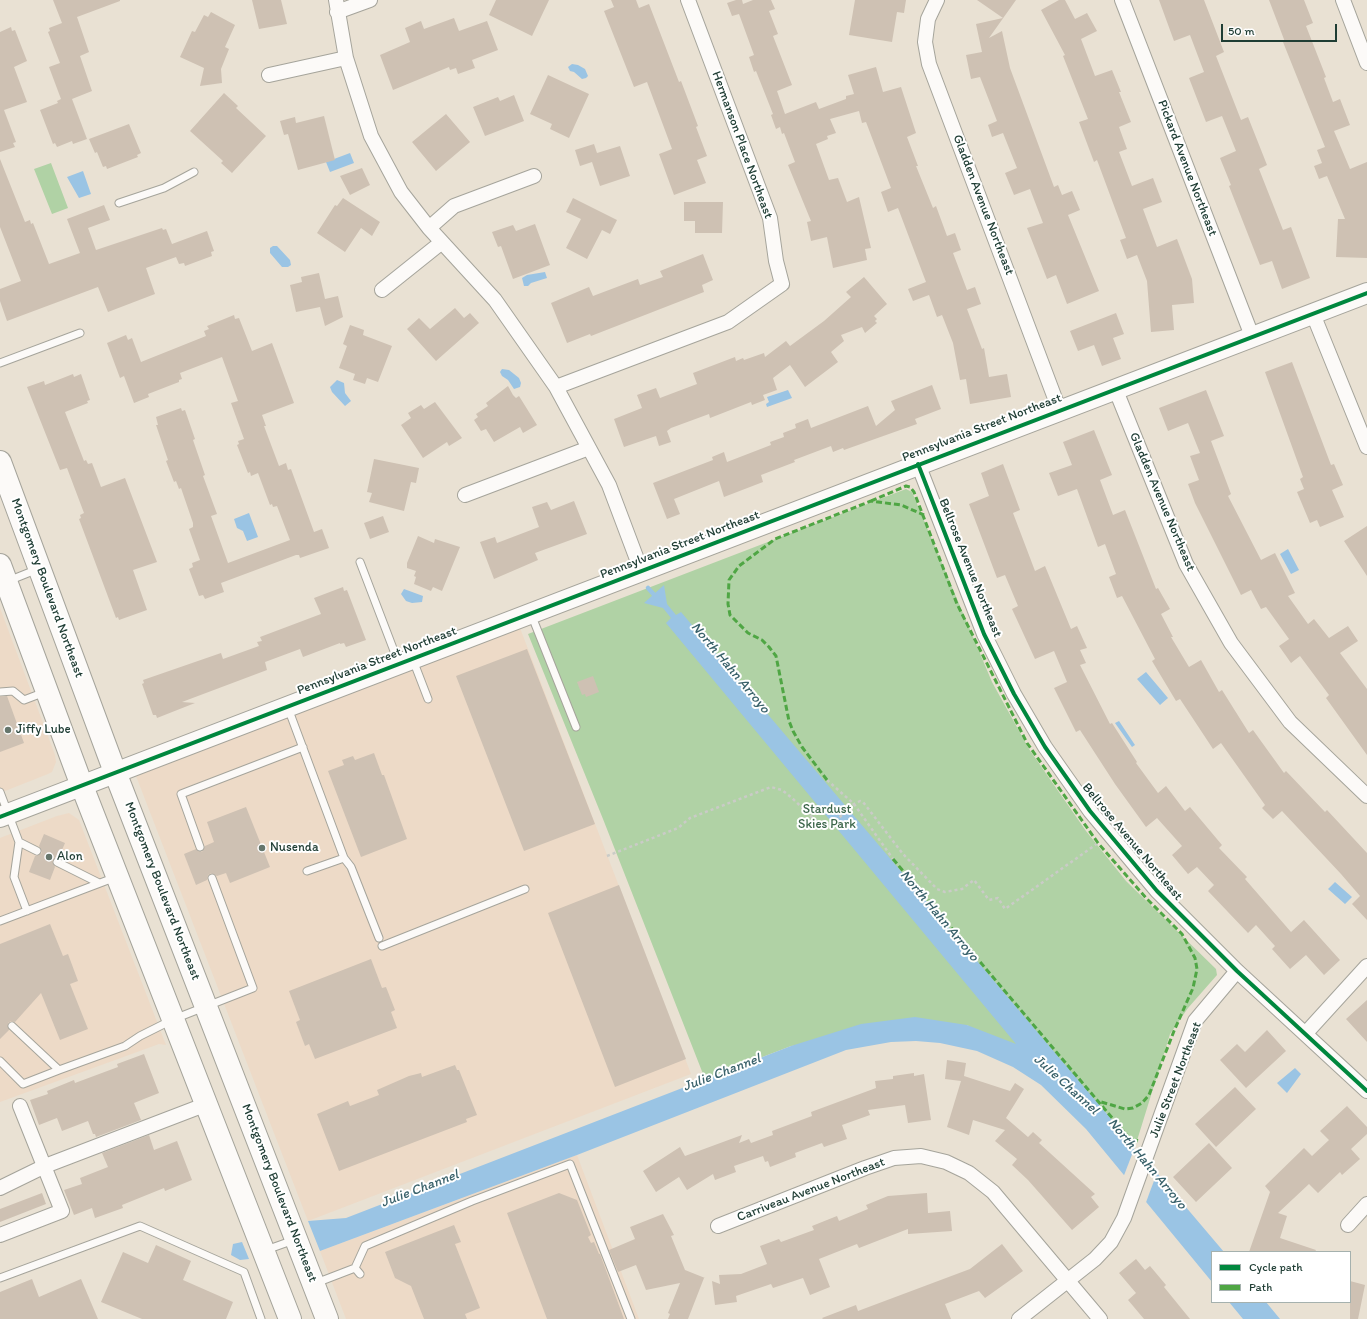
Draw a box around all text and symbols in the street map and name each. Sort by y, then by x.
scale bar [1223,16,1339,42]
text: 50 m [1228,24,1254,38]
street label: Hermanson Place Northeast [708,69,776,221]
street label: Pickard Avenue Northeast [1154,98,1220,238]
street label: Gladden Avenue Northeast [949,132,1017,278]
street label: Pennsylvania Street Northeast [900,390,1064,466]
street label: Gladden Avenue Northeast [1126,430,1198,574]
street label: Montgomery Boulevard Northeast [7,496,87,680]
street label: Bellrose Avenue Northeast [935,496,1005,640]
street label: Pennsylvania Street Northeast [598,507,762,583]
water label: North Hahn Arroyo [687,619,773,717]
street label: Pennsylvania Street Northeast [295,623,459,699]
place label: Jiffy Lube [16,722,71,738]
marker: Jiffy Lube [3,725,13,735]
street label: Bellrose Avenue Northeast [1078,780,1186,904]
street label: Montgomery Boulevard Northeast [121,800,203,982]
park label: Stardust Skies Park [798,802,856,833]
place label: Nusenda [270,840,319,856]
marker: Nusenda [257,843,267,853]
place label: Alon [57,849,83,865]
marker: Alon [44,852,54,862]
water label: North Hahn Arroyo [896,867,982,965]
street label: Julie Street Northeast [1147,1020,1205,1140]
water label: Julie Channel [681,1051,763,1095]
water label: Julie Channel [1030,1051,1102,1119]
street label: Montgomery Boulevard Northeast [238,1102,320,1284]
water label: North Hahn Arroyo [1104,1115,1190,1213]
street label: Carriveau Avenue Northeast [735,1155,887,1225]
water label: Julie Channel [379,1167,461,1211]
legend [1211,1251,1351,1303]
text: Cycle path [1249,1260,1303,1274]
text: Path [1249,1280,1272,1294]

